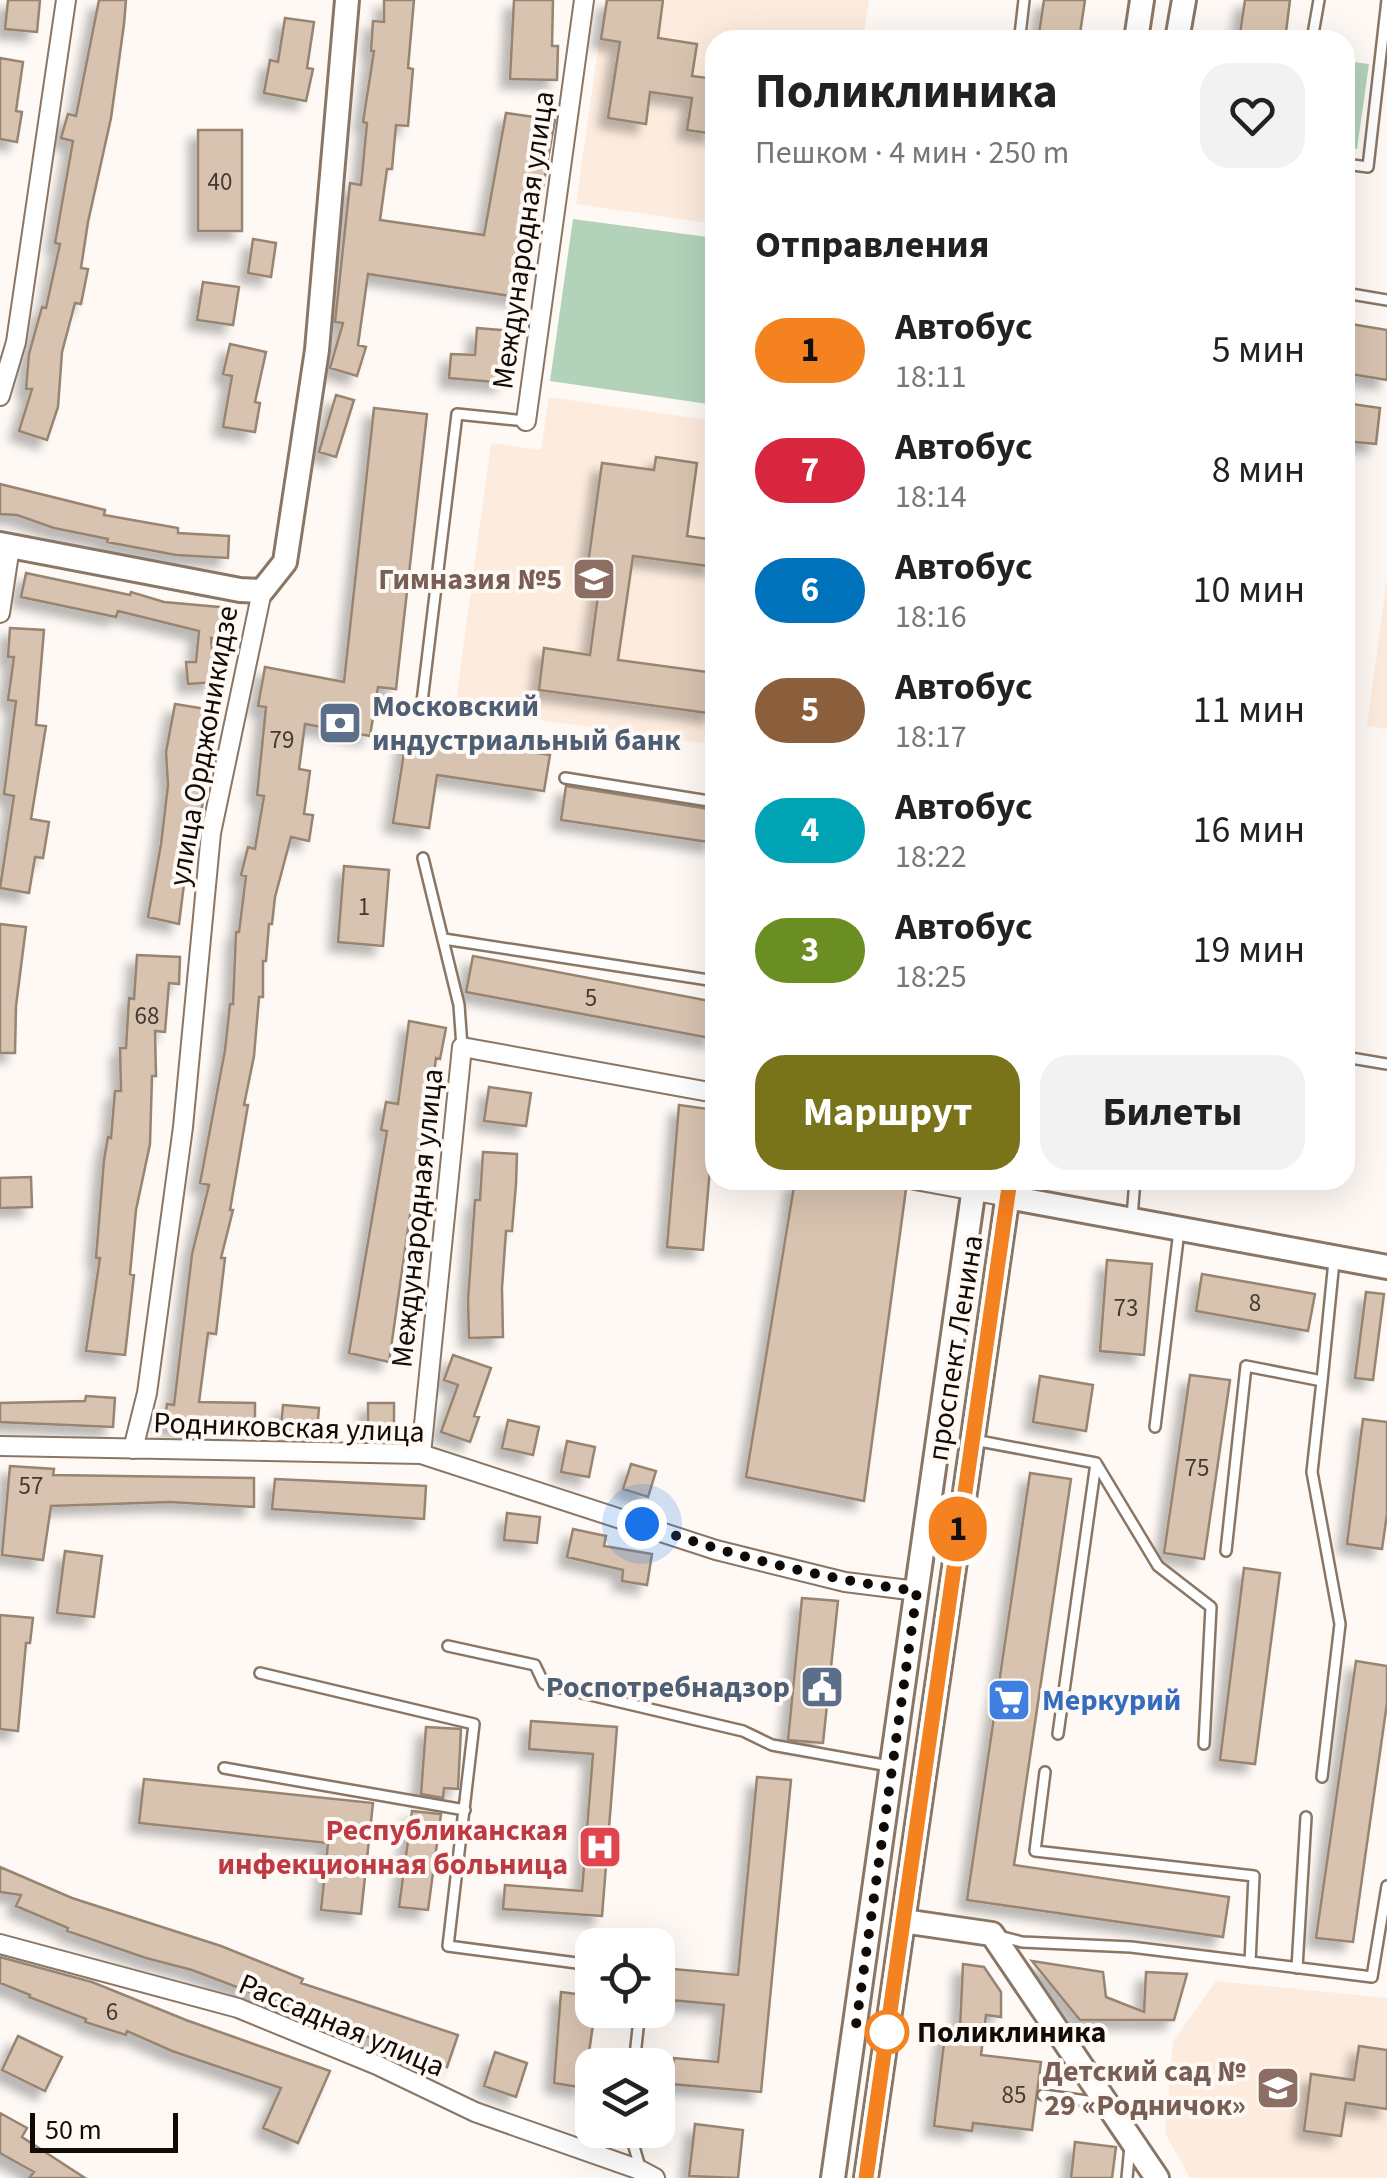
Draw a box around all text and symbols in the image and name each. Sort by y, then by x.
text: Поликлиника [755,58,1058,126]
button: heart [1200,63,1305,168]
street label: Международная улица [481,88,566,392]
text: Пешком · 4 мин · 250 m [755,130,1069,176]
house number: 40 [208,164,232,200]
text: Отправления [755,218,989,272]
text: Автобус [895,300,1033,354]
text: 5 мин [1212,323,1305,377]
text: 1 [801,325,819,375]
text: 18:11 [895,354,967,400]
text: Автобус [895,420,1033,474]
text: 8 мин [1212,443,1305,497]
text: 7 [801,445,819,495]
text: 18:14 [895,474,967,520]
text: Автобус [895,540,1033,594]
school or university icon: Гимназия №5 [571,556,617,602]
place label: Гимназия №5 [378,558,562,601]
text: 10 мин [1193,563,1305,617]
text: 6 [801,565,819,615]
text: 18:16 [895,594,967,640]
street label: улица Орджоникидзе [158,603,249,890]
text: Автобус [895,660,1033,714]
text: 11 мин [1193,683,1305,737]
place label: Московский индустриальный банк [372,685,681,762]
text: 5 [801,685,819,735]
bank icon: Московский индустриальный банк [317,700,363,746]
text: 18:17 [895,714,967,760]
house number: 79 [270,722,294,758]
text: Автобус [895,780,1033,834]
text: 16 мин [1193,803,1305,857]
text: 4 [801,805,819,855]
text: 18:22 [895,834,967,880]
house number: 1 [358,889,370,925]
text: Автобус [895,900,1033,954]
text: 19 мин [1193,923,1305,977]
text: 3 [801,925,819,975]
text: 18:25 [895,954,967,1000]
house number: 5 [585,980,597,1016]
house number: 68 [135,998,159,1034]
button: Маршрут [755,1055,1020,1170]
button: Билеты [1040,1055,1305,1170]
street label: Международная улица [380,1066,455,1370]
street label: проспект Ленина [916,1232,995,1464]
house number: 8 [1249,1285,1261,1321]
house number: 73 [1114,1290,1138,1326]
street label: Родниковская улица [153,1401,425,1454]
house number: 75 [1185,1450,1209,1486]
house number: 57 [19,1468,43,1504]
line badge: 1 [926,1496,990,1562]
your location [617,1499,667,1549]
text: 1 [949,1504,967,1554]
public building icon: Роспотребнадзор [799,1664,845,1710]
place label: Роспотребнадзор [546,1666,790,1709]
supermarket icon: Меркурий [986,1677,1032,1723]
place label: Меркурий [1042,1679,1181,1722]
place label: Республиканская инфекционная больница [218,1809,568,1886]
hospital icon: Республиканская инфекционная больница [577,1824,623,1870]
map controls [575,1928,675,2148]
button: locate [575,1928,675,2028]
street label: Рассадная улица [232,1963,452,2088]
house number: 6 [106,1994,118,2030]
marker: Поликлиника [866,2011,908,2053]
place label: Поликлиника [917,2011,1106,2054]
button: layers [575,2048,675,2148]
place label: Детский сад № 29 «Родничок» [1042,2050,1246,2127]
school or university icon: Детский сад № 29 «Родничок» [1255,2065,1301,2111]
house number: 85 [1002,2077,1026,2113]
scale bar [30,2108,178,2152]
text: 50 m [45,2110,102,2150]

